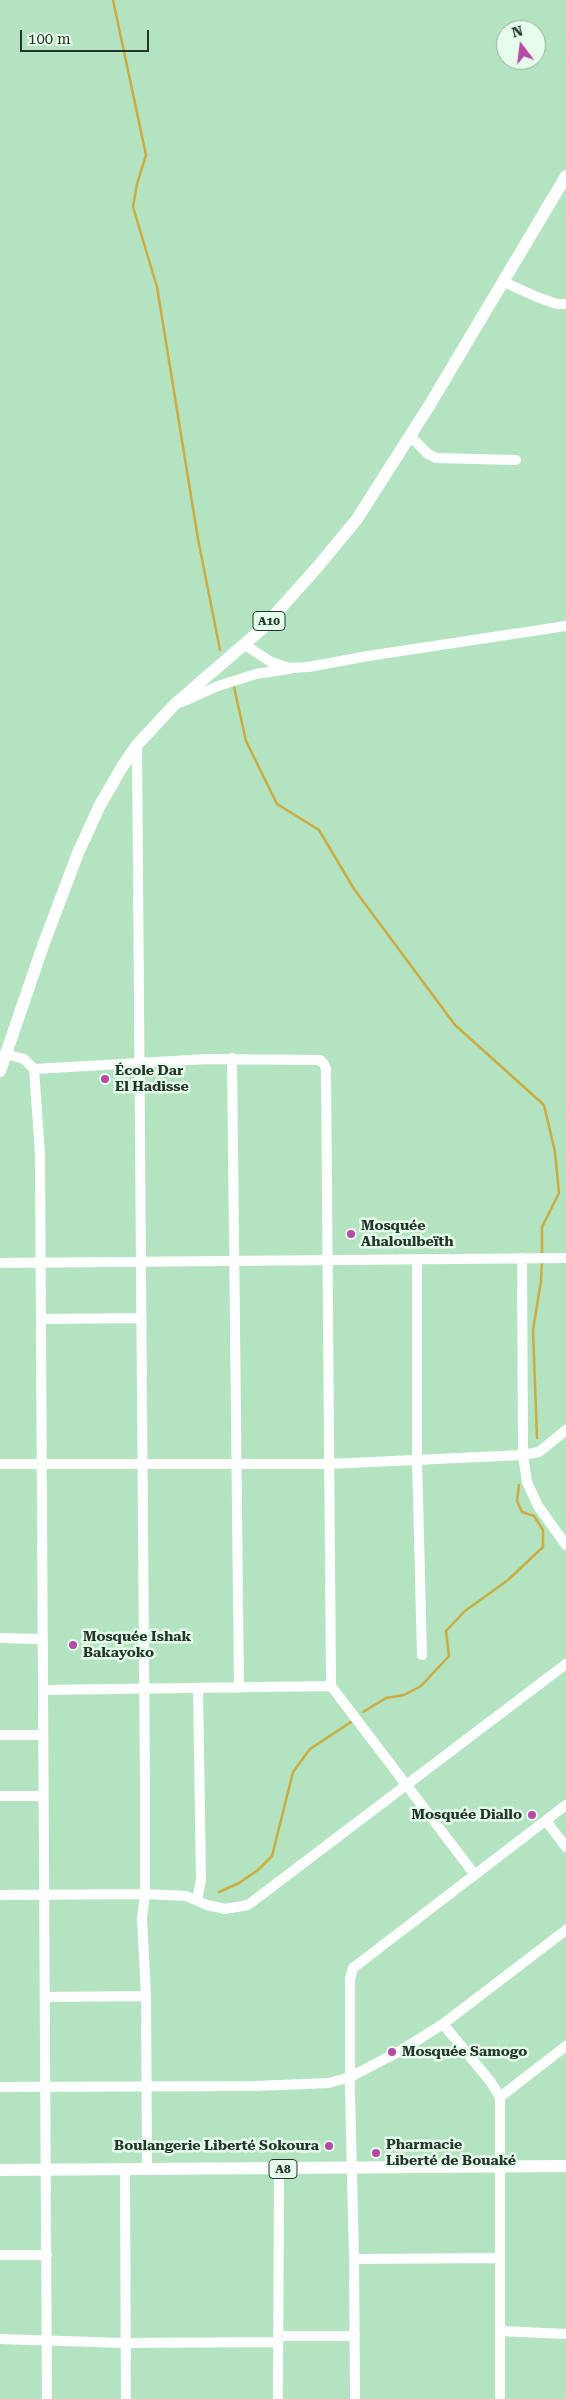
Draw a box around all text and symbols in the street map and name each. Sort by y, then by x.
scale bar [22,20,151,52]
north arrow [496,20,546,70]
text: N [510,22,525,41]
text: 100 m [28,30,71,48]
road number: A10 [253,612,285,630]
place label: École Dar El Hadisse [115,1063,189,1096]
marker: École Dar El Hadisse [99,1073,111,1085]
place label: Mosquée Ahaloulbeïth [361,1218,454,1250]
marker: Mosquée Ahaloulbeïth [345,1228,357,1240]
place label: Mosquée Ishak Bakayoko [83,1629,191,1661]
marker: Mosquée Ishak Bakayoko [67,1639,79,1651]
place label: Mosquée Diallo [412,1807,522,1823]
marker: Mosquée Diallo [526,1809,538,1821]
place label: Mosquée Samogo [402,2044,527,2060]
marker: Mosquée Samogo [386,2046,398,2058]
place label: Pharmacie Liberté de Bouaké [386,2137,516,2170]
place label: Boulangerie Liberté Sokoura [114,2138,319,2154]
marker: Boulangerie Liberté Sokoura [323,2140,335,2152]
marker: Pharmacie Liberté de Bouaké [370,2147,382,2159]
road number: A8 [269,2160,297,2178]

